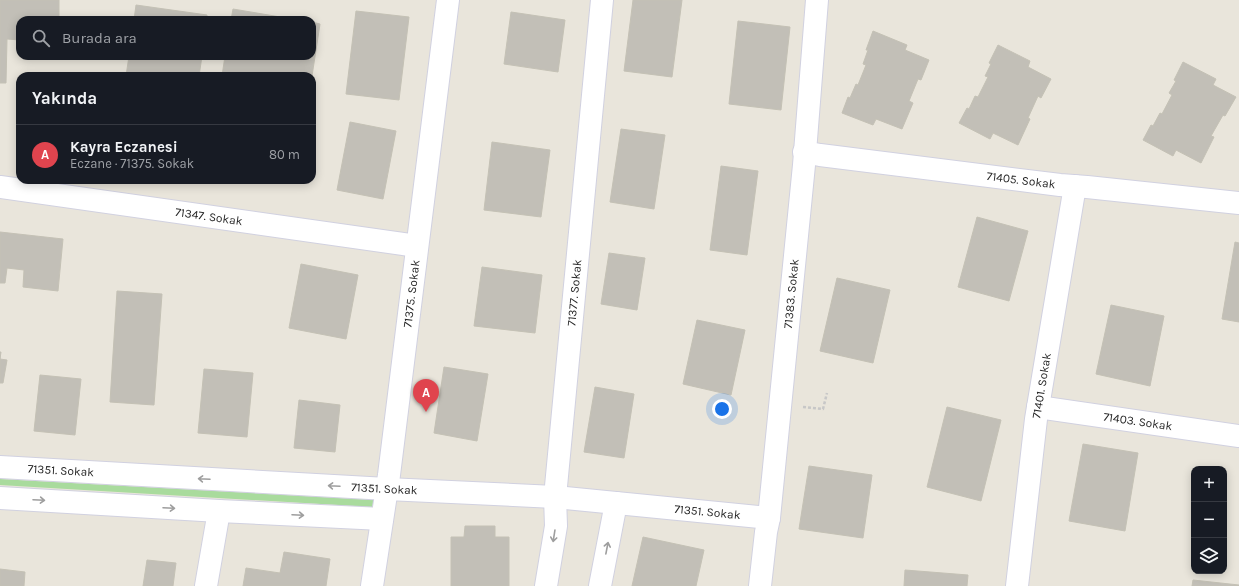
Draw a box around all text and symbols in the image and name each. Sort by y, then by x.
search box [16,16,316,60]
icon: search [30,27,52,49]
text: Burada ara [62,29,137,47]
text: Yakında [32,88,97,108]
text: Kayra Eczanesi [70,138,178,156]
text: A [41,147,49,162]
text: 80 m [269,147,300,162]
text: Eczane · 71375. Sokak [70,156,194,171]
street label: 71405. Sokak [986,169,1057,191]
street label: 71347. Sokak [174,205,244,228]
street label: 71383. Sokak [781,258,802,329]
street label: 71375. Sokak [400,259,423,328]
street label: 71377. Sokak [564,259,584,327]
street label: 71401. Sokak [1029,351,1054,419]
pin: A [413,379,439,412]
your location [712,399,732,419]
street label: 71403. Sokak [1103,410,1174,433]
street label: 71351. Sokak [27,462,95,479]
map controls [1191,466,1227,574]
button: + [1191,466,1227,502]
one-way arrow [198,476,211,483]
street label: 71351. Sokak [351,480,418,497]
one-way arrow [328,483,341,490]
one-way arrow [32,497,45,504]
street label: 71351. Sokak [674,502,741,522]
button: − [1191,502,1227,538]
one-way arrow [162,505,175,512]
one-way arrow [292,512,305,519]
one-way arrow [550,529,558,542]
button: layers [1191,538,1227,574]
one-way arrow [604,542,612,555]

